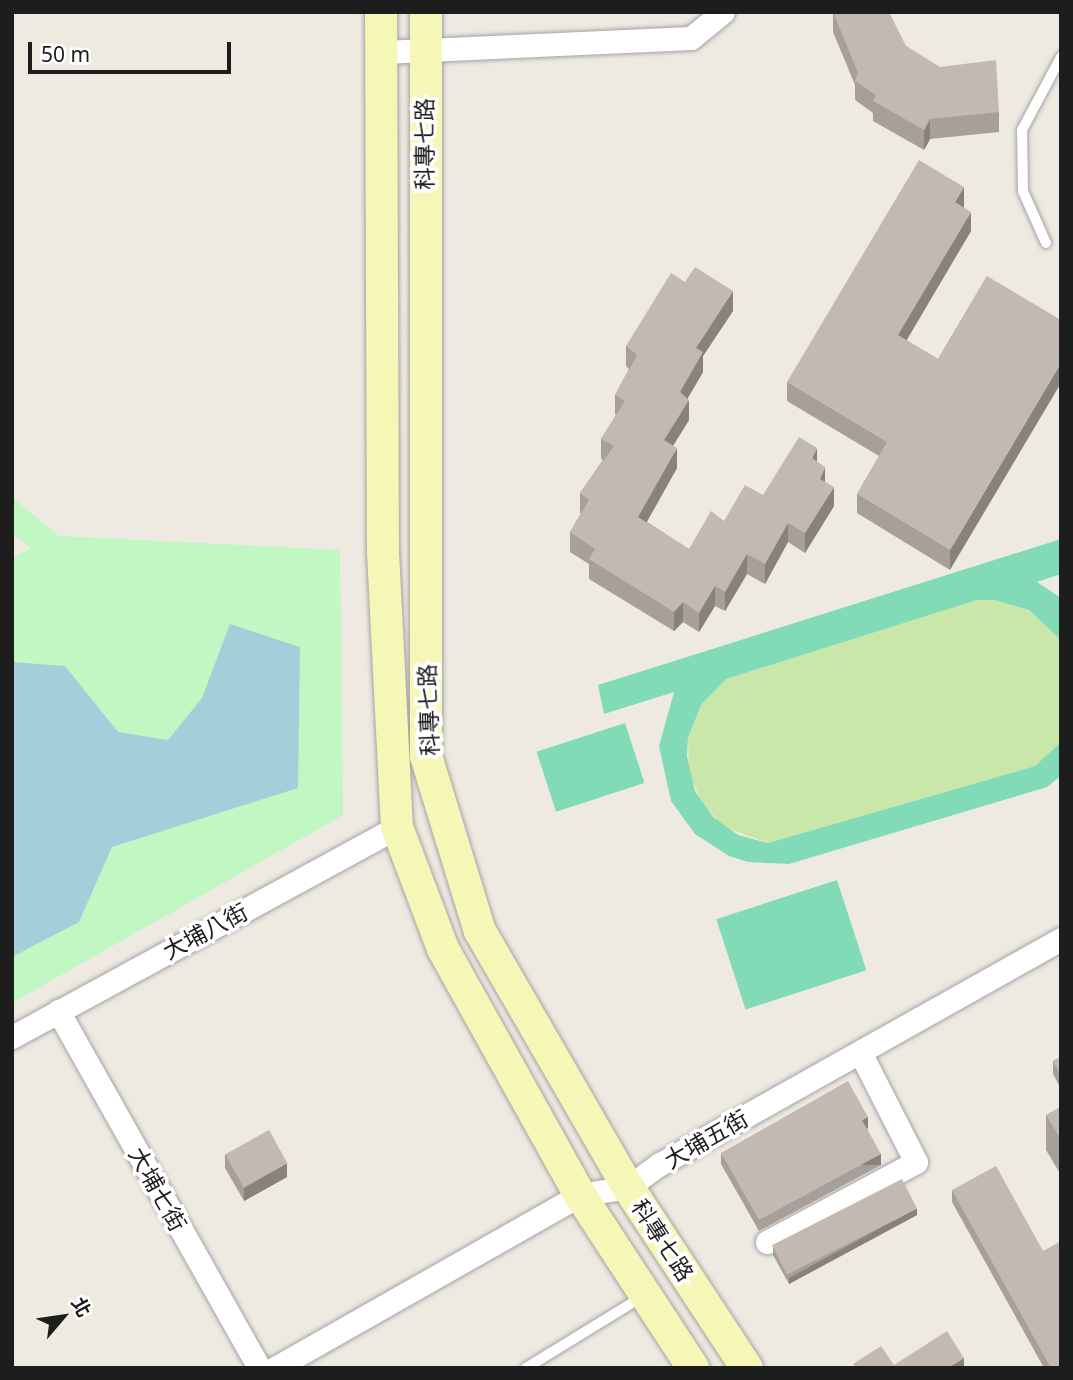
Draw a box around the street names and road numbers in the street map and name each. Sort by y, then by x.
street label: 科專七路 [410,98,438,190]
street label: 科專七路 [413,664,443,756]
street label: 大埔八街 [158,897,252,965]
street label: 大埔五街 [659,1104,753,1174]
street label: 大埔七街 [124,1142,192,1236]
street label: 科專七路 [626,1194,700,1286]

